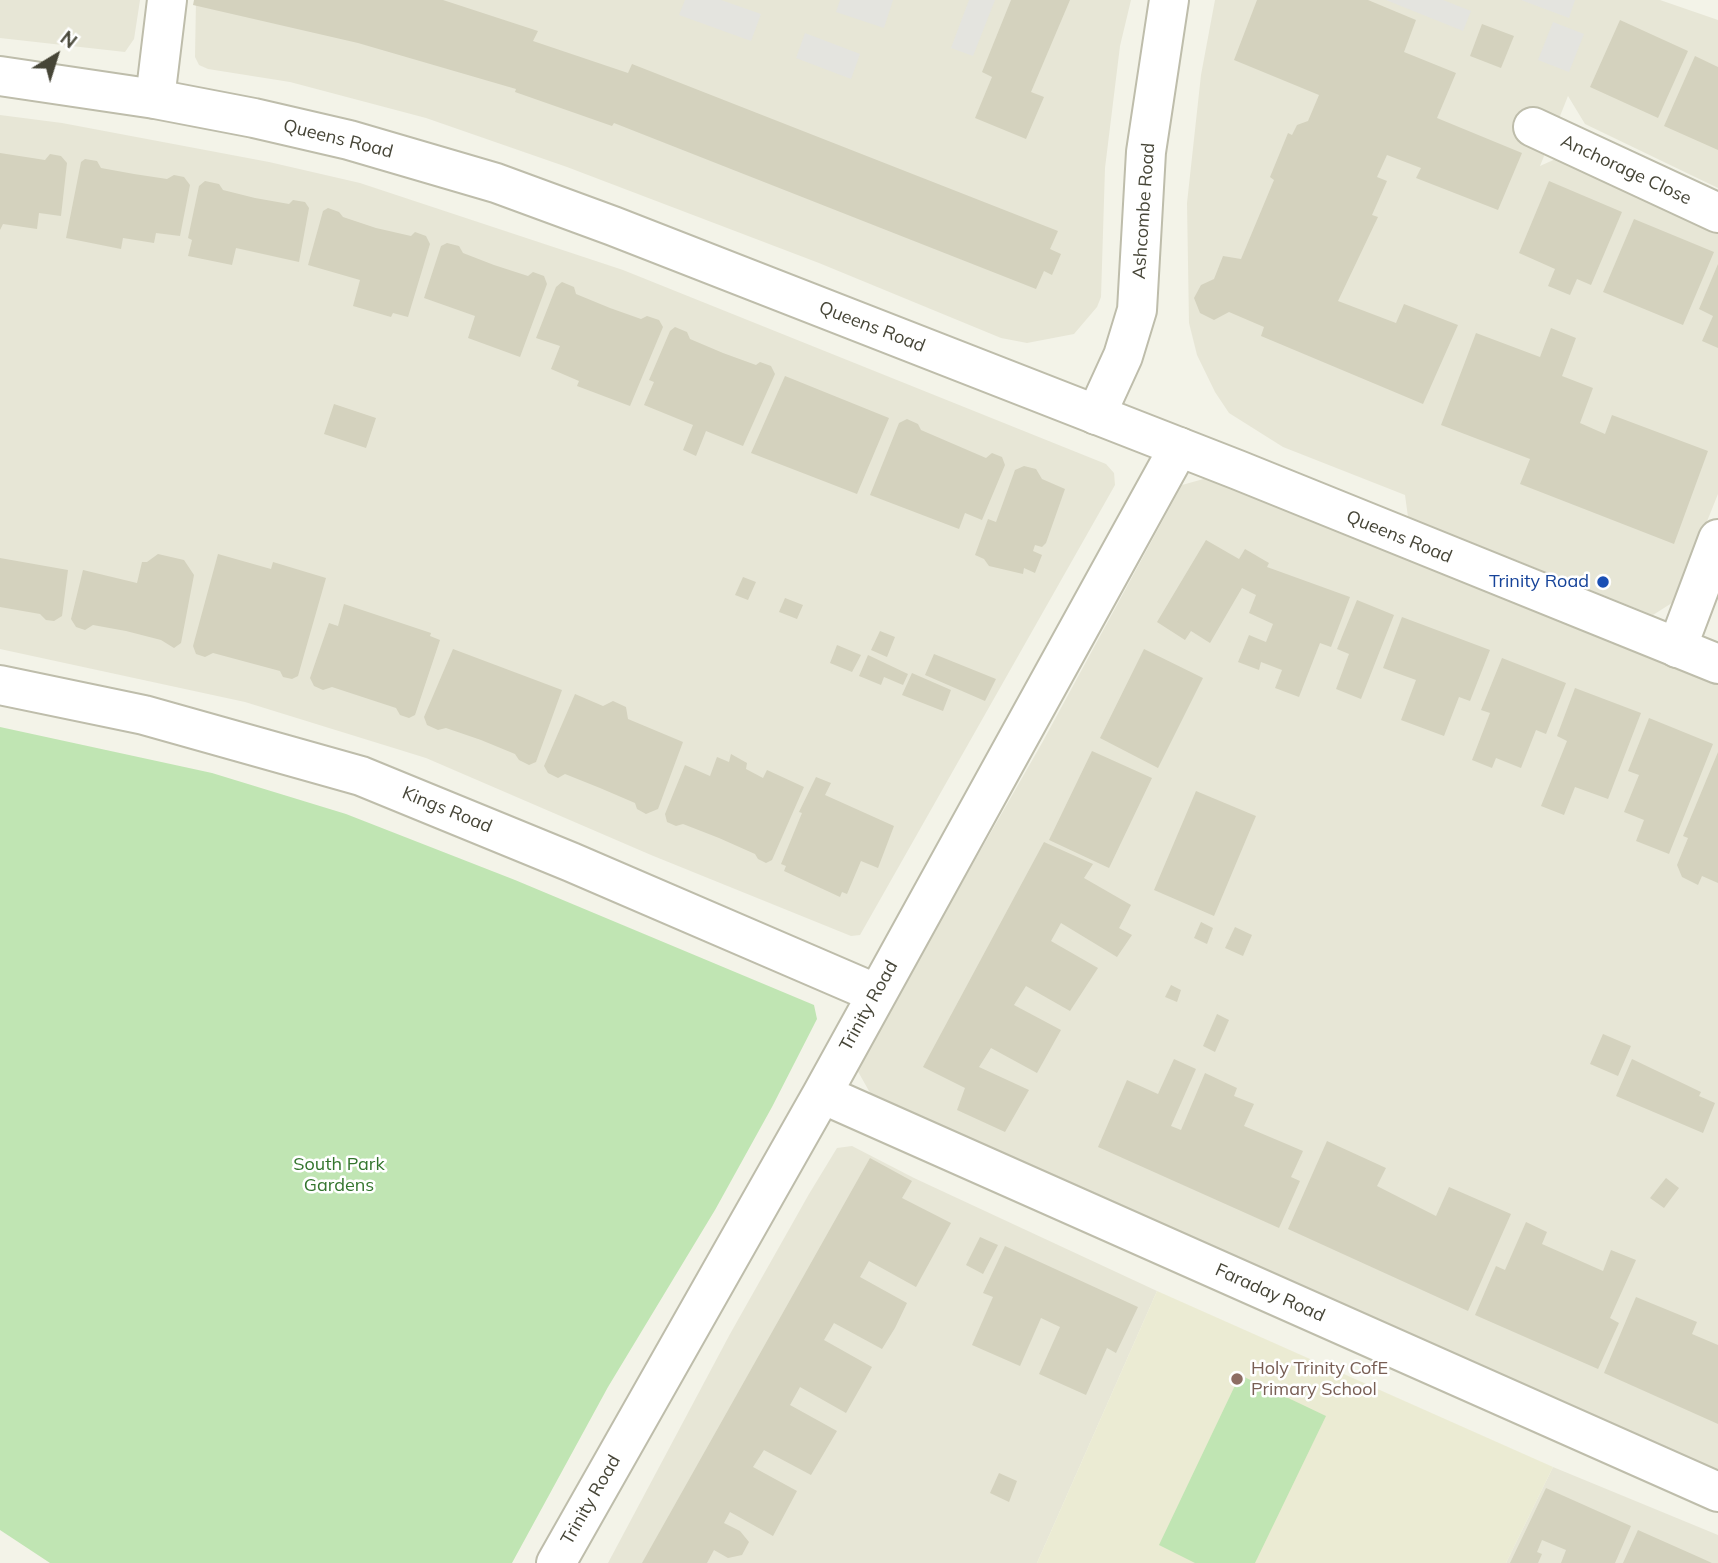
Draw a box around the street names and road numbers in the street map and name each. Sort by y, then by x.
street label: Queens Road [281,115,395,163]
street label: Anchorage Close [1557,130,1695,210]
street label: Ashcombe Road [1128,142,1160,280]
street label: Queens Road [816,297,928,357]
street label: Queens Road [1343,506,1455,568]
street label: Kings Road [399,782,495,838]
street label: Trinity Road [835,957,903,1055]
street label: Faraday Road [1212,1259,1328,1327]
street label: Trinity Road [557,1451,625,1549]

